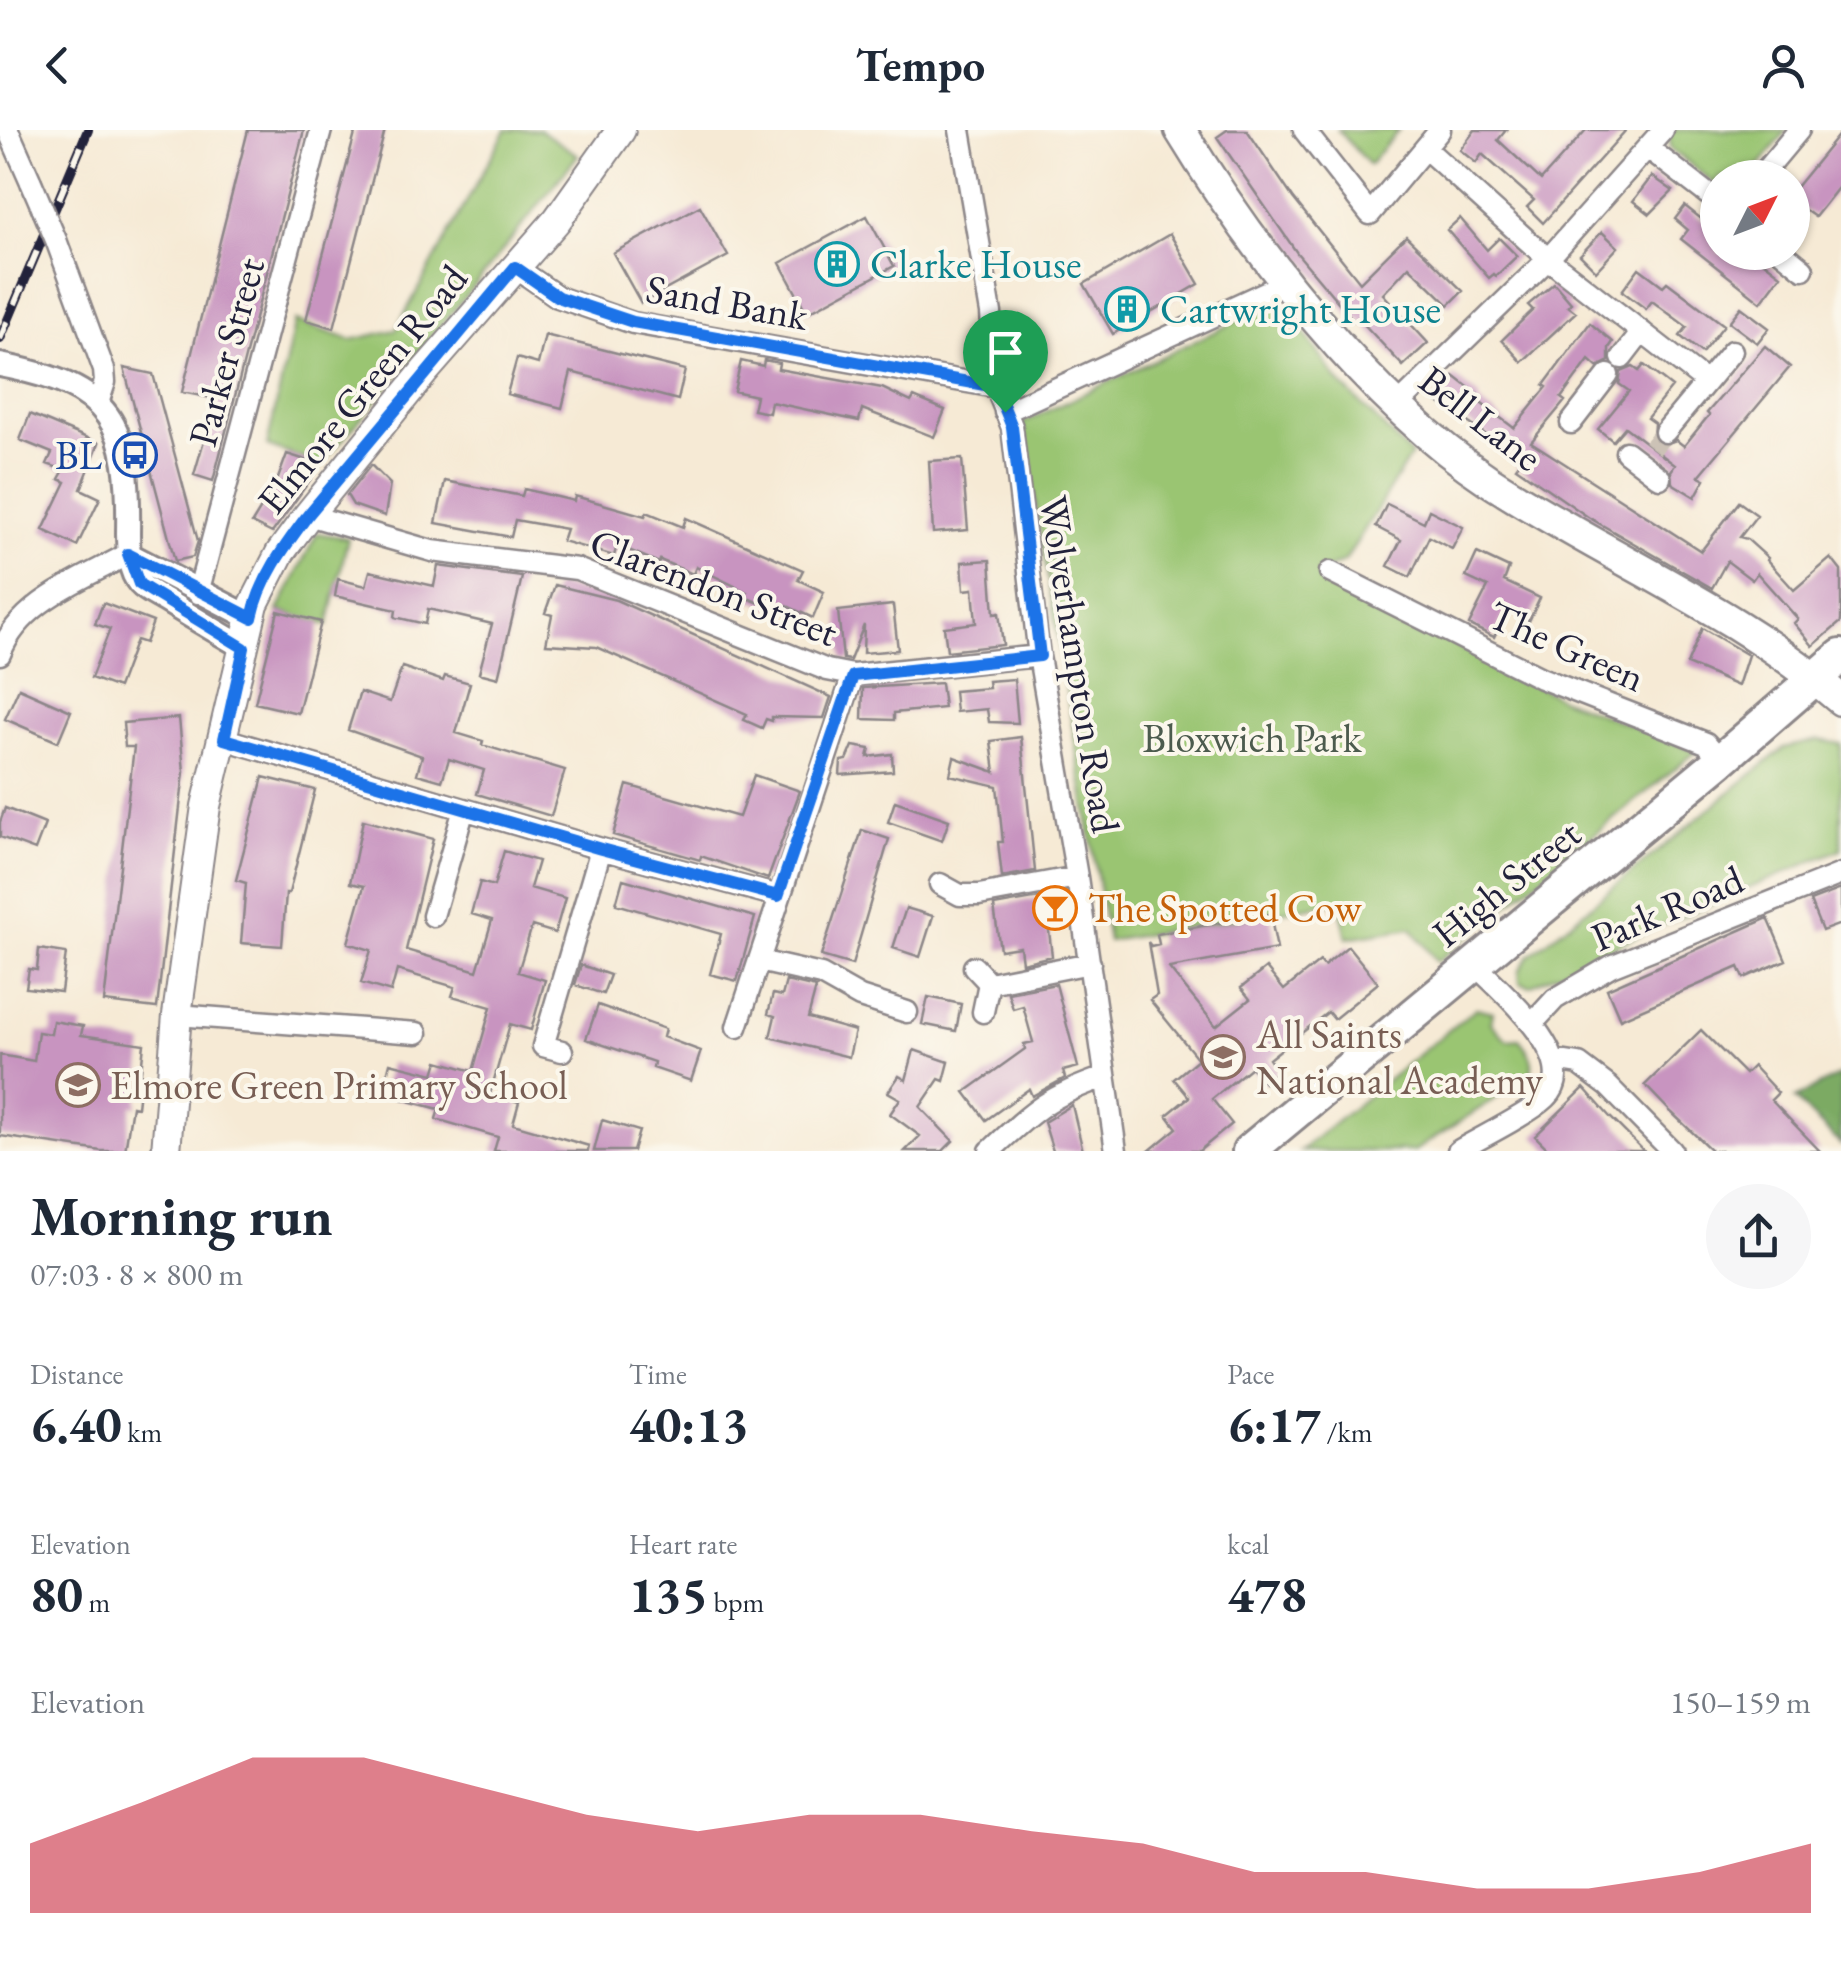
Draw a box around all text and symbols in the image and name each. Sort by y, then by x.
text: Tempo [856,36,985,94]
icon: back [30,38,85,93]
icon: person [1756,38,1811,93]
north arrow [1700,160,1810,270]
map controls [1700,160,1810,270]
place label: Clarke House [870,238,1081,290]
building icon: Clarke House [814,241,860,287]
street label: Parker Street [176,252,276,452]
street label: Elmore Green Road [245,253,479,524]
street label: Sand Bank [642,262,813,342]
place label: Cartwright House [1160,283,1441,335]
building icon: Cartwright House [1104,286,1150,332]
pin [963,310,1048,413]
icon: arrive [978,325,1033,380]
street label: Bell Lane [1409,354,1553,482]
place label: BL [55,429,102,481]
bus stop icon: BL [112,432,158,478]
street label: Wolverhampton Road [1028,492,1132,837]
street label: Clarendon Street [583,516,846,658]
street label: The Green [1481,589,1653,703]
park label: Bloxwich Park [1143,712,1363,764]
street label: High Street [1421,807,1591,959]
street label: Park Road [1583,853,1751,963]
place label: The Spotted Cow [1088,882,1362,934]
bar icon: The Spotted Cow [1032,885,1078,931]
place label: All Saints National Academy [1255,1008,1543,1106]
school or university icon: All Saints National Academy [1200,1034,1246,1080]
place label: Elmore Green Primary School [110,1059,568,1111]
school or university icon: Elmore Green Primary School [55,1062,101,1108]
text: Morning run [30,1180,333,1251]
button: share [1706,1184,1811,1289]
text: 07:03 · 8 × 800 m [30,1253,243,1295]
text: Distance [30,1356,124,1392]
text: Time [629,1356,687,1392]
text: Pace [1227,1356,1274,1392]
text: 6.40 [30,1392,122,1457]
text: 40:13 [629,1392,749,1457]
text: 6:17 [1227,1392,1321,1457]
text: km [122,1414,162,1450]
text: /km [1321,1414,1372,1450]
text: Elevation [30,1526,131,1562]
text: Heart rate [629,1526,737,1562]
text: kcal [1227,1526,1269,1562]
text: 80 [30,1562,83,1627]
text: 135 [629,1562,708,1627]
text: 478 [1227,1562,1307,1627]
text: m [83,1584,110,1620]
text: bpm [708,1584,764,1620]
text: Elevation [30,1681,145,1723]
text: 150–159 m [1670,1681,1811,1723]

